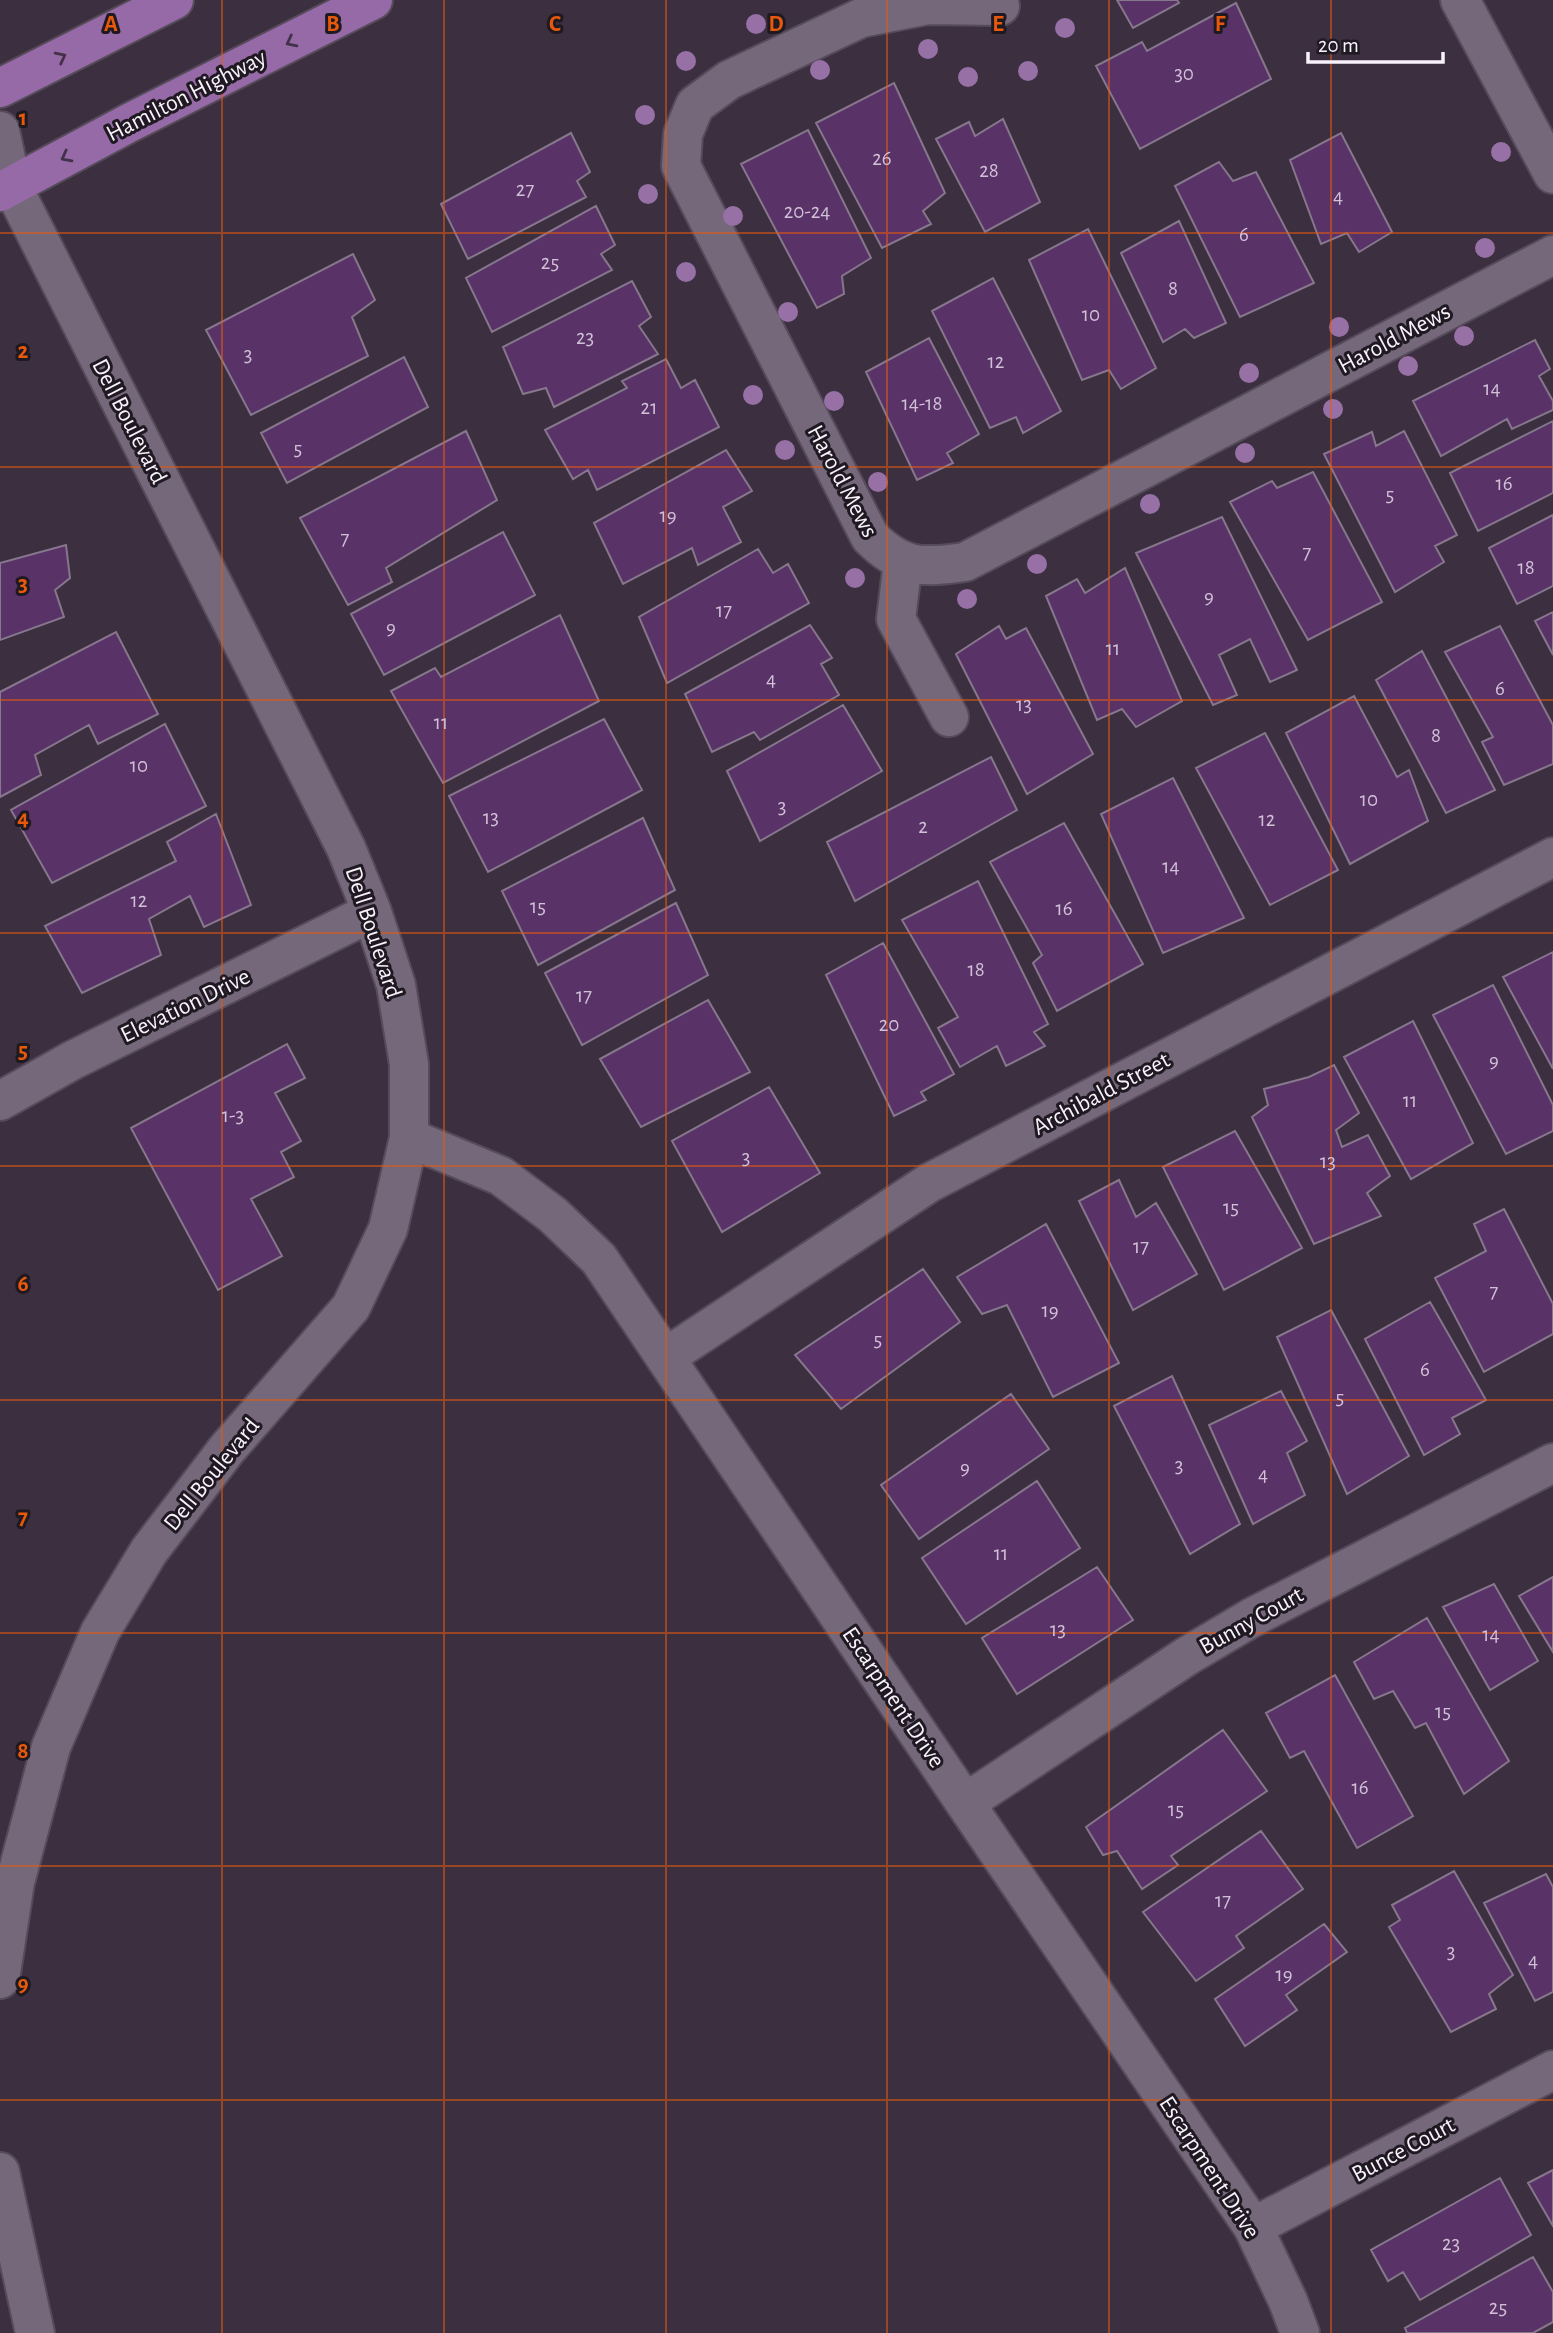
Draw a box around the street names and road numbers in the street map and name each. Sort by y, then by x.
street label: Hamilton Highway [103,45,270,146]
street label: Harold Mews [1334,299,1454,378]
street label: Dell Boulevard [87,355,171,488]
street label: Harold Mews [803,421,882,541]
street label: Dell Boulevard [340,864,406,1001]
street label: Elevation Drive [117,964,254,1048]
street label: Archibald Street [1029,1048,1174,1140]
street label: Dell Boulevard [159,1414,264,1535]
street label: Bunny Court [1196,1582,1308,1659]
street label: Escarpment Drive [837,1623,949,1772]
street label: Escarpment Drive [1154,2092,1264,2243]
street label: Bunce Court [1348,2113,1459,2187]

